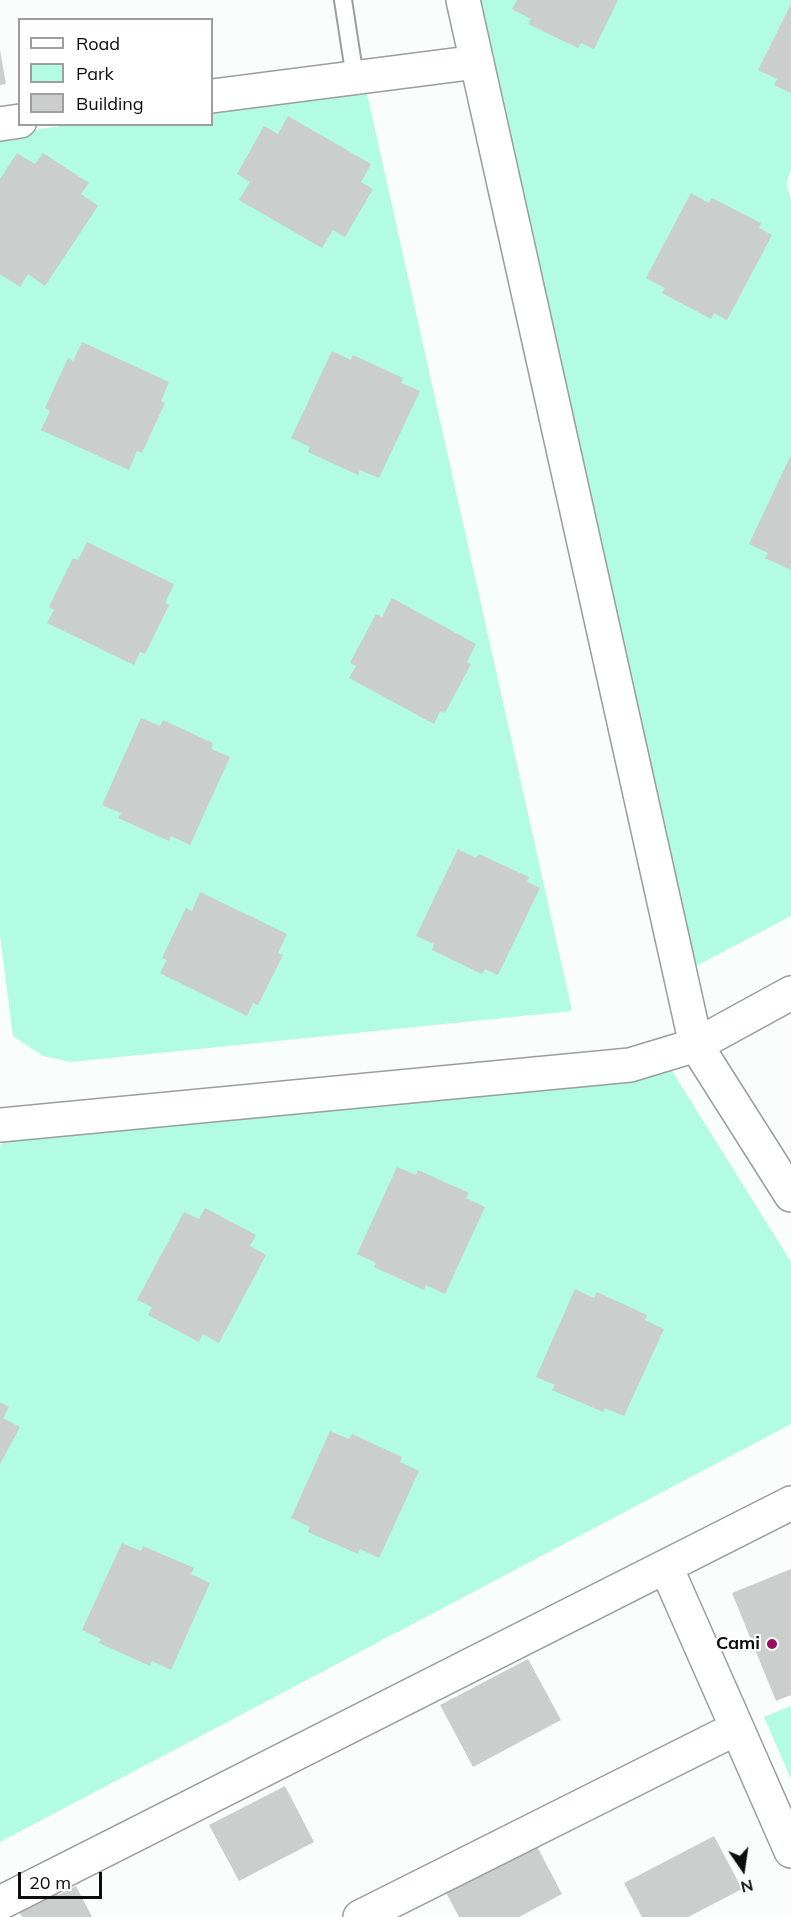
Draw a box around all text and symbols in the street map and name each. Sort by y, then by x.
legend [18,18,213,126]
text: Road [76,32,120,55]
text: Park [76,62,114,85]
text: Building [76,92,144,115]
place label: Cami [716,1633,760,1655]
marker: Cami [765,1637,779,1651]
north arrow [713,1839,773,1899]
scale bar [21,1860,105,1898]
text: 20 m [29,1871,71,1894]
text: N [739,1875,755,1898]

